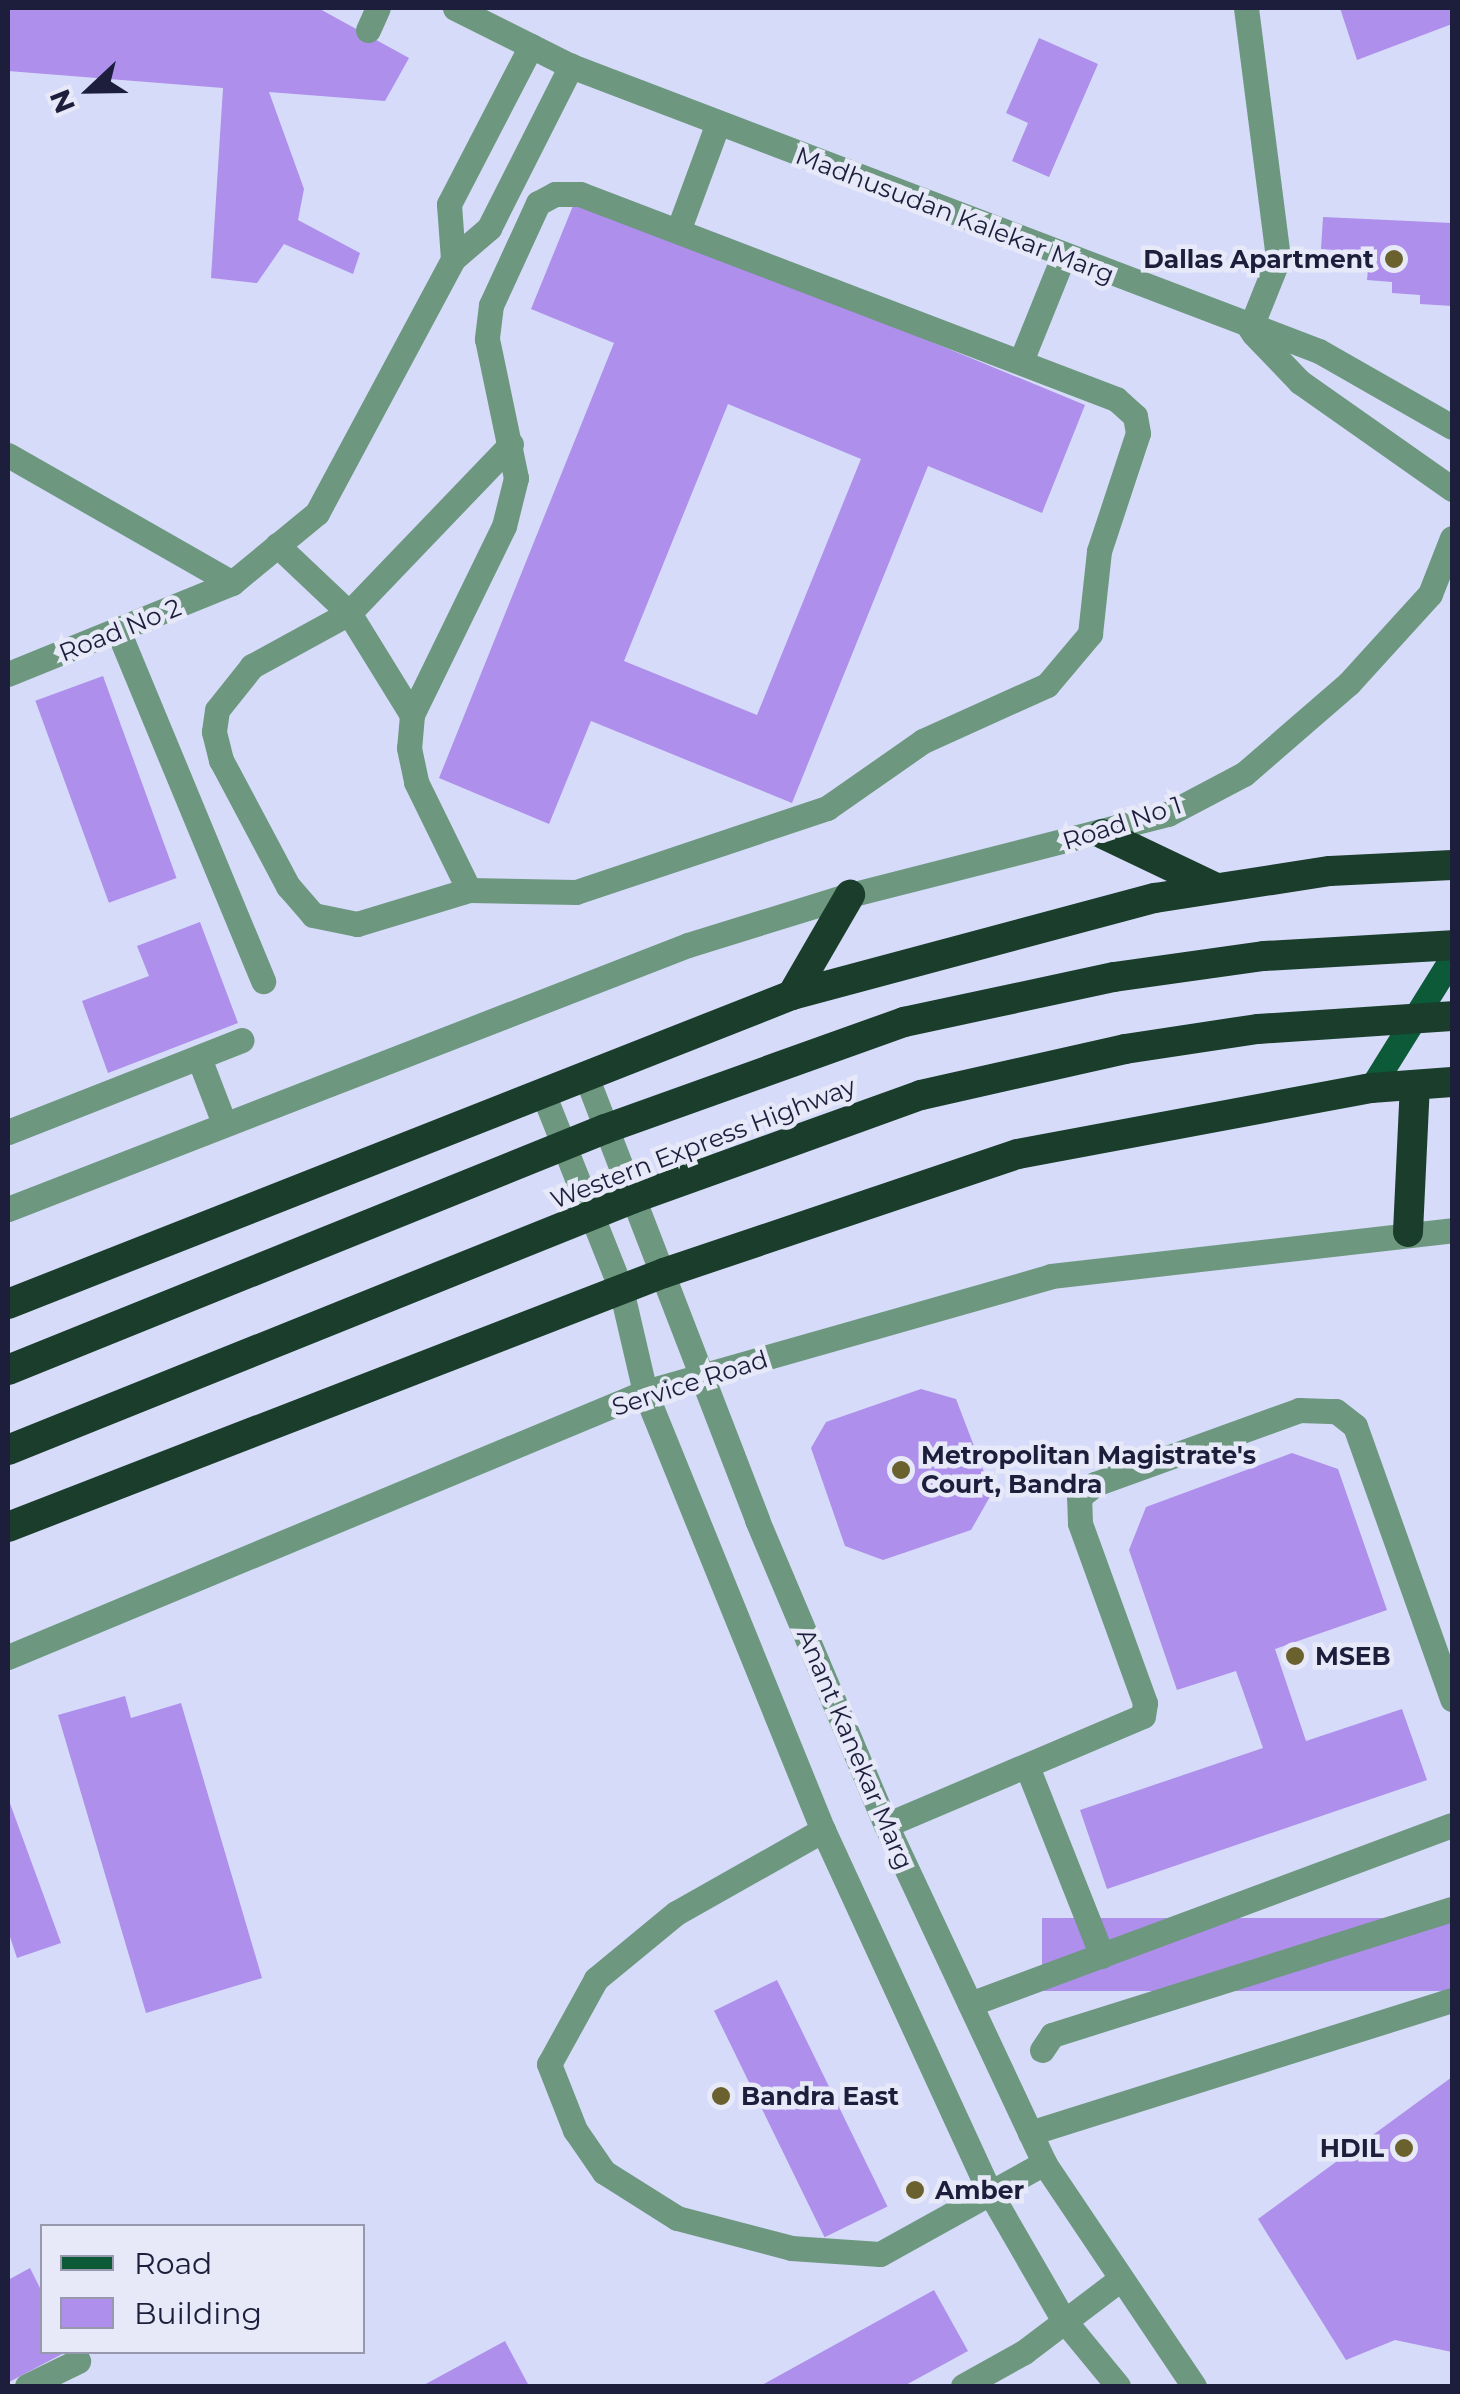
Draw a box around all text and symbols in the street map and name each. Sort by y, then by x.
north arrow [40,40,140,140]
text: N [42,84,82,118]
street label: Madhusudan Kalekar Marg [791,140,1119,290]
place label: Dallas Apartment [1143,244,1374,274]
marker: Dallas Apartment [1383,248,1405,270]
street label: Road No 2 [55,592,185,668]
street label: Road No 1 [1059,790,1185,856]
street label: Western Express Highway [546,1071,860,1215]
street label: Service Road [608,1344,772,1422]
place label: Metropolitan Magistrate's Court, Bandra [921,1441,1256,1500]
marker: Metropolitan Magistrate's Court, Bandra [890,1459,912,1481]
street label: Anant Kanekar Marg [791,1624,919,1874]
place label: MSEB [1315,1641,1391,1671]
marker: MSEB [1284,1645,1306,1667]
place label: Bandra East [741,2081,899,2111]
marker: Bandra East [710,2085,732,2107]
place label: HDIL [1320,2133,1384,2163]
marker: HDIL [1393,2137,1415,2159]
place label: Amber [935,2175,1024,2205]
marker: Amber [904,2179,926,2201]
legend [40,2224,365,2354]
text: Road [134,2245,212,2282]
text: Building [134,2295,262,2332]

